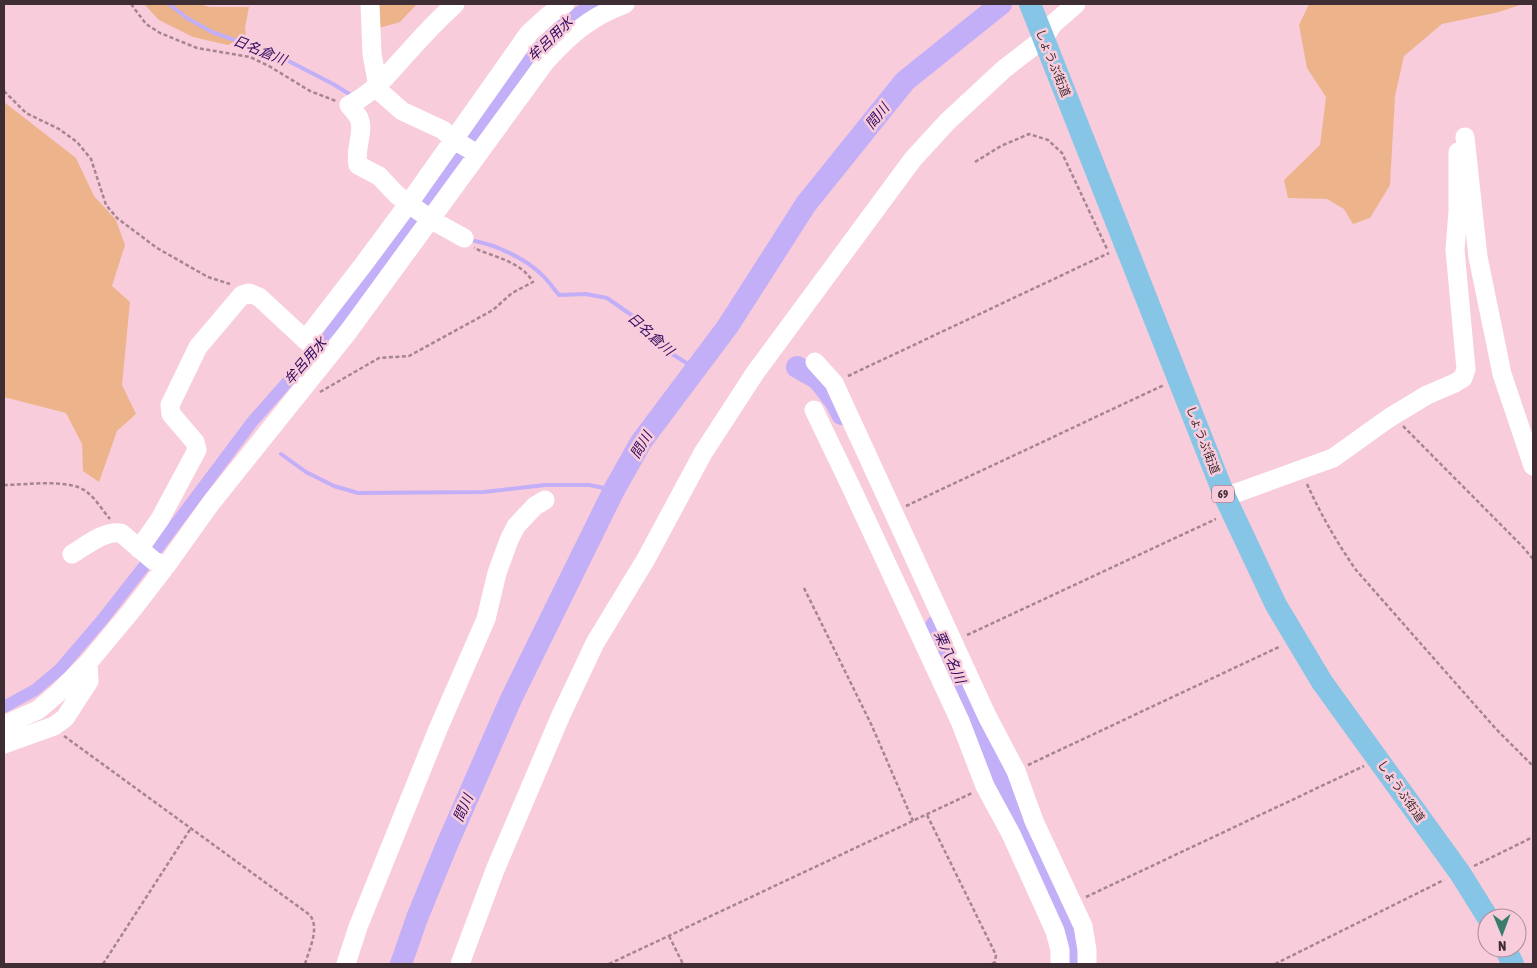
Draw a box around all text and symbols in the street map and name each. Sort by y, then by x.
water label: 牟呂用水 [524,12,577,64]
street label: しょうぶ街道 [1033,27,1073,99]
water label: 日名倉川 [231,32,291,69]
water label: 間川 [862,99,893,132]
water label: 日名倉川 [625,309,679,360]
water label: 牟呂用水 [281,333,331,387]
street label: しょうぶ街道 [1184,404,1222,476]
water label: 間川 [627,427,656,461]
road number: 69 [1212,486,1234,502]
water label: 栗八名川 [931,628,970,688]
street label: しょうぶ街道 [1375,757,1427,825]
water label: 間川 [450,790,477,824]
north arrow [1477,908,1527,958]
text: N [1498,938,1506,954]

